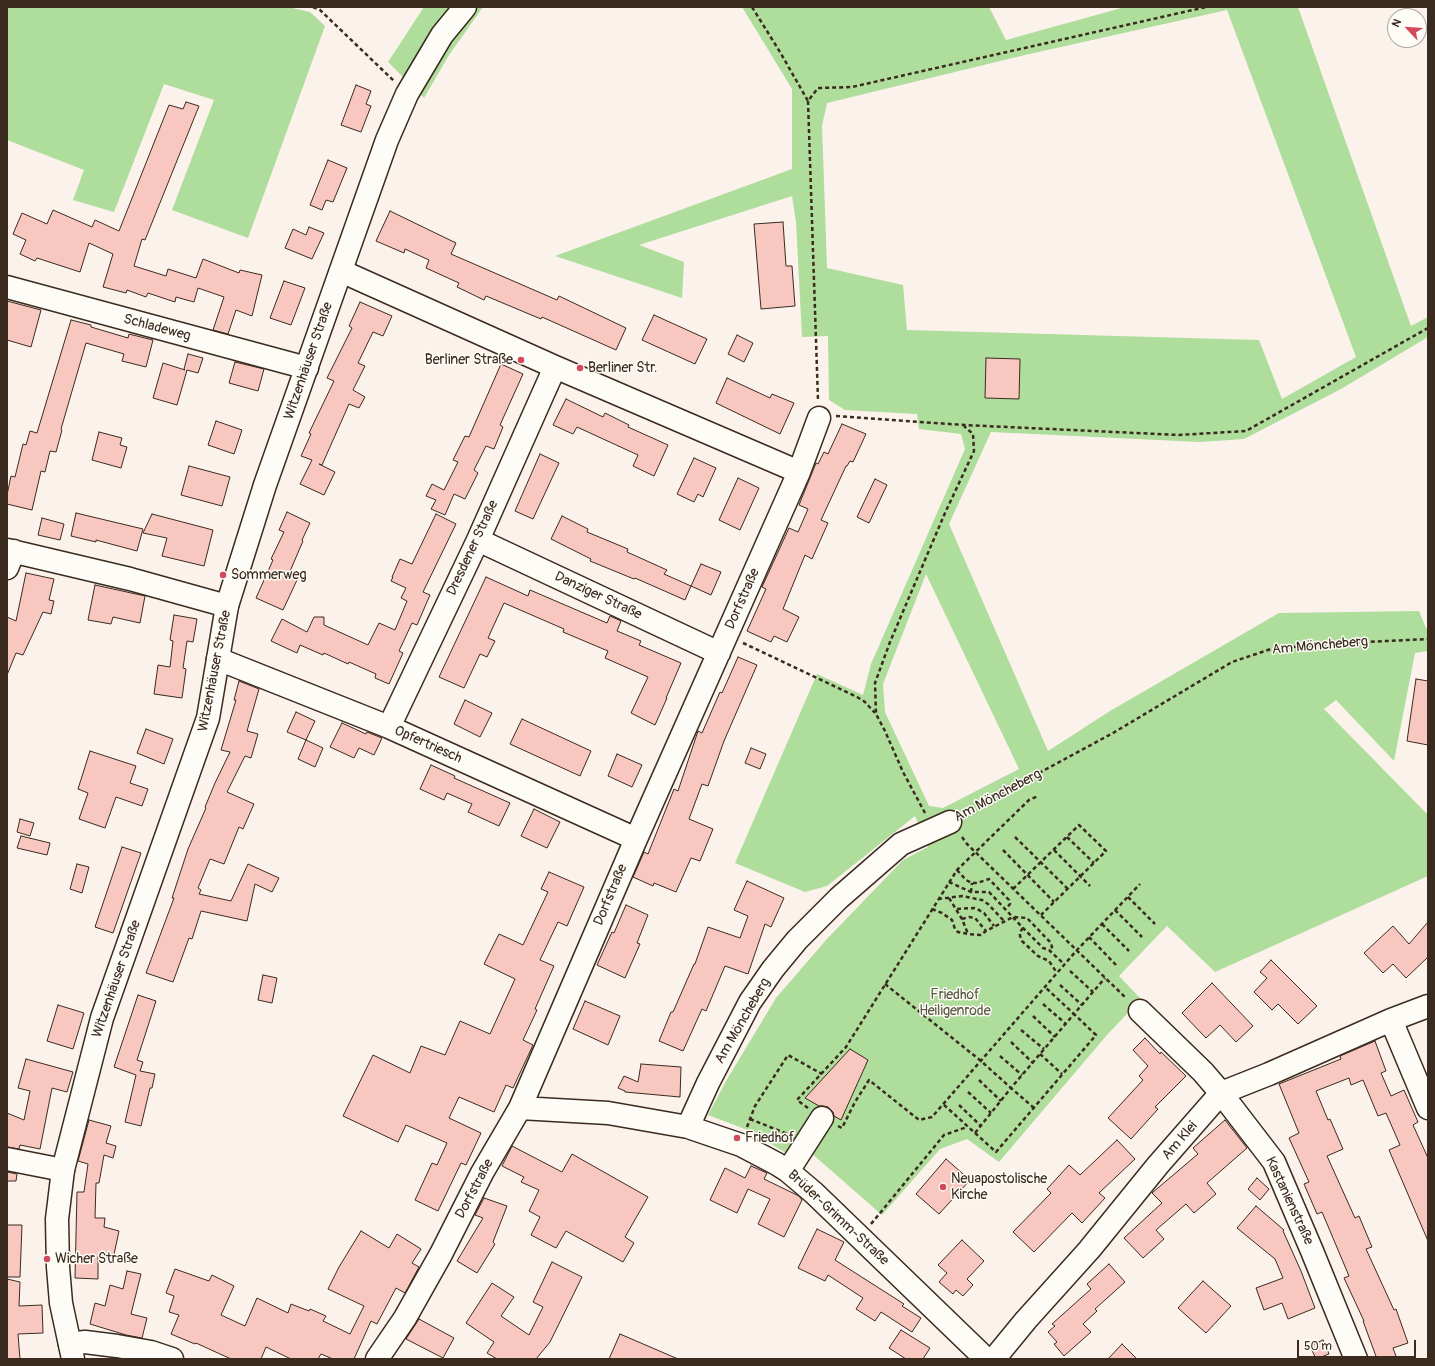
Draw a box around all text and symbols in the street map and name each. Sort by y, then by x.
north arrow [1387,8,1427,48]
text: N [1389,17,1404,29]
street label: Witzenhäuser Straße [281,300,337,422]
street label: Schladeweg [122,311,192,345]
place label: Berliner Straße [425,352,513,368]
marker: Berliner Straße [516,355,526,365]
place label: Berliner Str. [588,360,657,376]
marker: Berliner Str. [575,363,585,373]
street label: Dresdener Straße [444,498,502,598]
street label: Dorfstraße [722,566,764,632]
place label: Sommerweg [231,567,306,583]
street label: Danziger Straße [552,568,644,624]
marker: Sommerweg [218,570,228,580]
street label: Witzenhäuser Straße [195,609,235,733]
street label: Am Möncheberg [1271,633,1369,659]
street label: Opfertriesch [392,723,464,767]
street label: Am Möncheberg [952,766,1044,826]
street label: Dorfstraße [591,862,631,928]
street label: Witzenhäuser Straße [89,918,145,1040]
street label: Am Möncheberg [712,975,774,1067]
park label: Friedhof Heiligenrode [919,987,991,1020]
street label: Am Klei [1159,1118,1201,1164]
place label: Friedhof [745,1130,794,1146]
marker: Friedhof [732,1133,742,1143]
street label: Kastanienstraße [1261,1154,1317,1248]
street label: Dorfstraße [452,1156,498,1222]
street label: Brüder-Grimm-Straße [784,1167,892,1269]
place label: Neuapostolische Kirche [951,1171,1047,1204]
marker: Neuapostolische Kirche [938,1182,948,1192]
place label: Wicher Straße [55,1251,138,1267]
marker: Wicher Straße [42,1254,52,1264]
scale bar [1299,1332,1418,1358]
text: 50 m [1304,1339,1332,1354]

